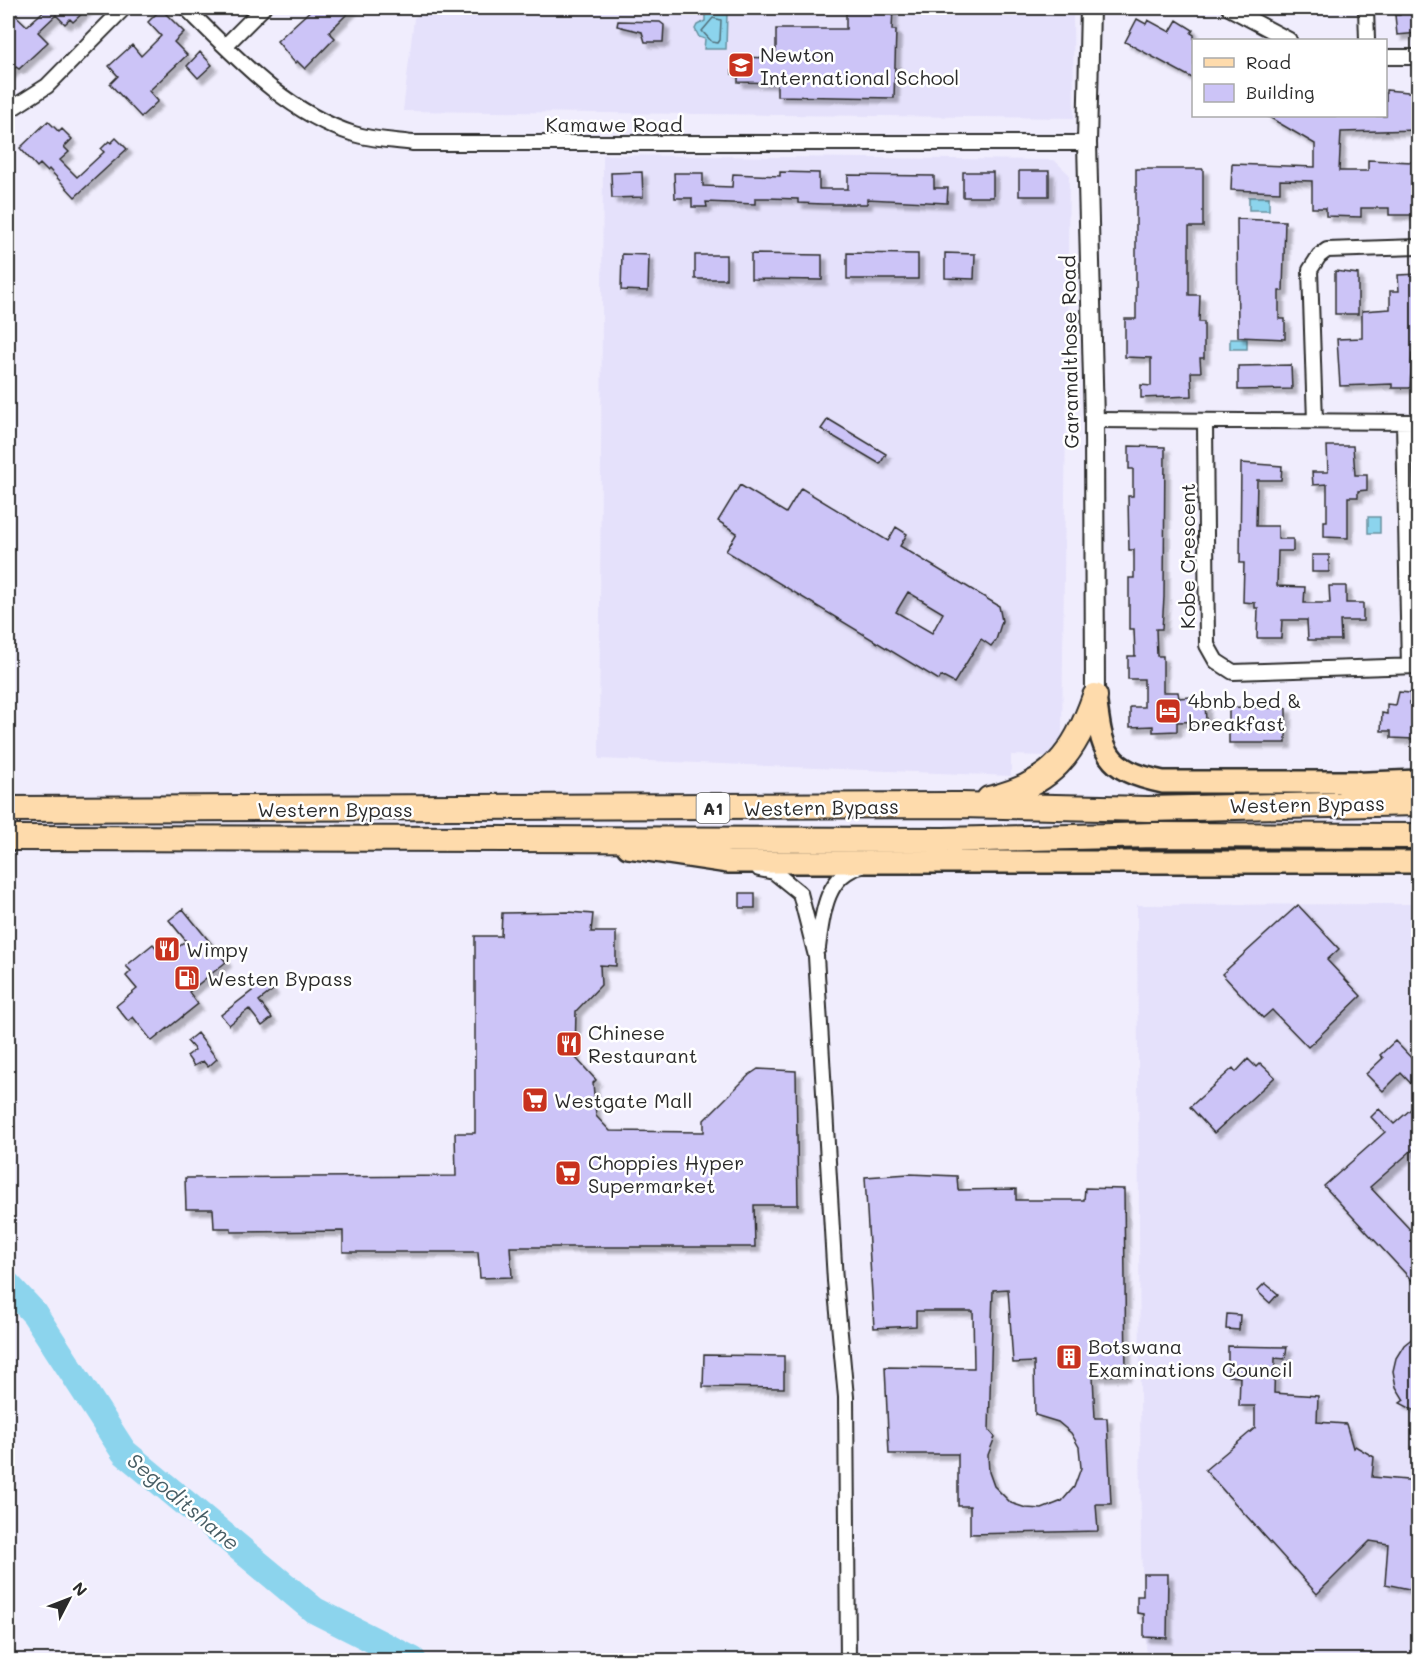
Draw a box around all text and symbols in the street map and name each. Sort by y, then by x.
legend [1192,39,1387,117]
place label: Newton International School [760,41,959,90]
school or university icon: Newton International School [726,50,756,80]
text: Road [1246,50,1291,74]
text: Building [1246,80,1314,104]
street label: Kamawe Road [545,111,683,137]
street label: Garamalthose Road [1054,255,1084,449]
street label: Kobe Crescent [1174,483,1200,629]
place label: 4bnb bed & breakfast [1188,687,1301,736]
hotel icon: 4bnb bed & breakfast [1153,696,1183,726]
street label: Western Bypass [1229,790,1385,818]
road number: A1 [696,793,730,823]
street label: Western Bypass [743,793,899,821]
street label: Western Bypass [257,796,413,822]
restaurant icon: Wimpy [152,934,182,964]
place label: Wimpy [186,936,248,962]
fuel station icon: Westen Bypass [172,963,202,993]
place label: Westen Bypass [207,965,352,991]
place label: Chinese Restaurant [588,1019,698,1068]
restaurant icon: Chinese Restaurant [554,1029,584,1059]
supermarket icon: Westgate Mall [520,1085,550,1115]
place label: Westgate Mall [554,1087,693,1113]
place label: Choppies Hyper Supermarket [588,1149,744,1198]
supermarket icon: Choppies Hyper Supermarket [553,1158,583,1188]
place label: Botswana Examinations Council [1088,1333,1293,1382]
building icon: Botswana Examinations Council [1054,1342,1084,1372]
water label: Segoditshane [122,1446,246,1556]
north arrow [39,1569,99,1629]
text: N [69,1577,92,1600]

